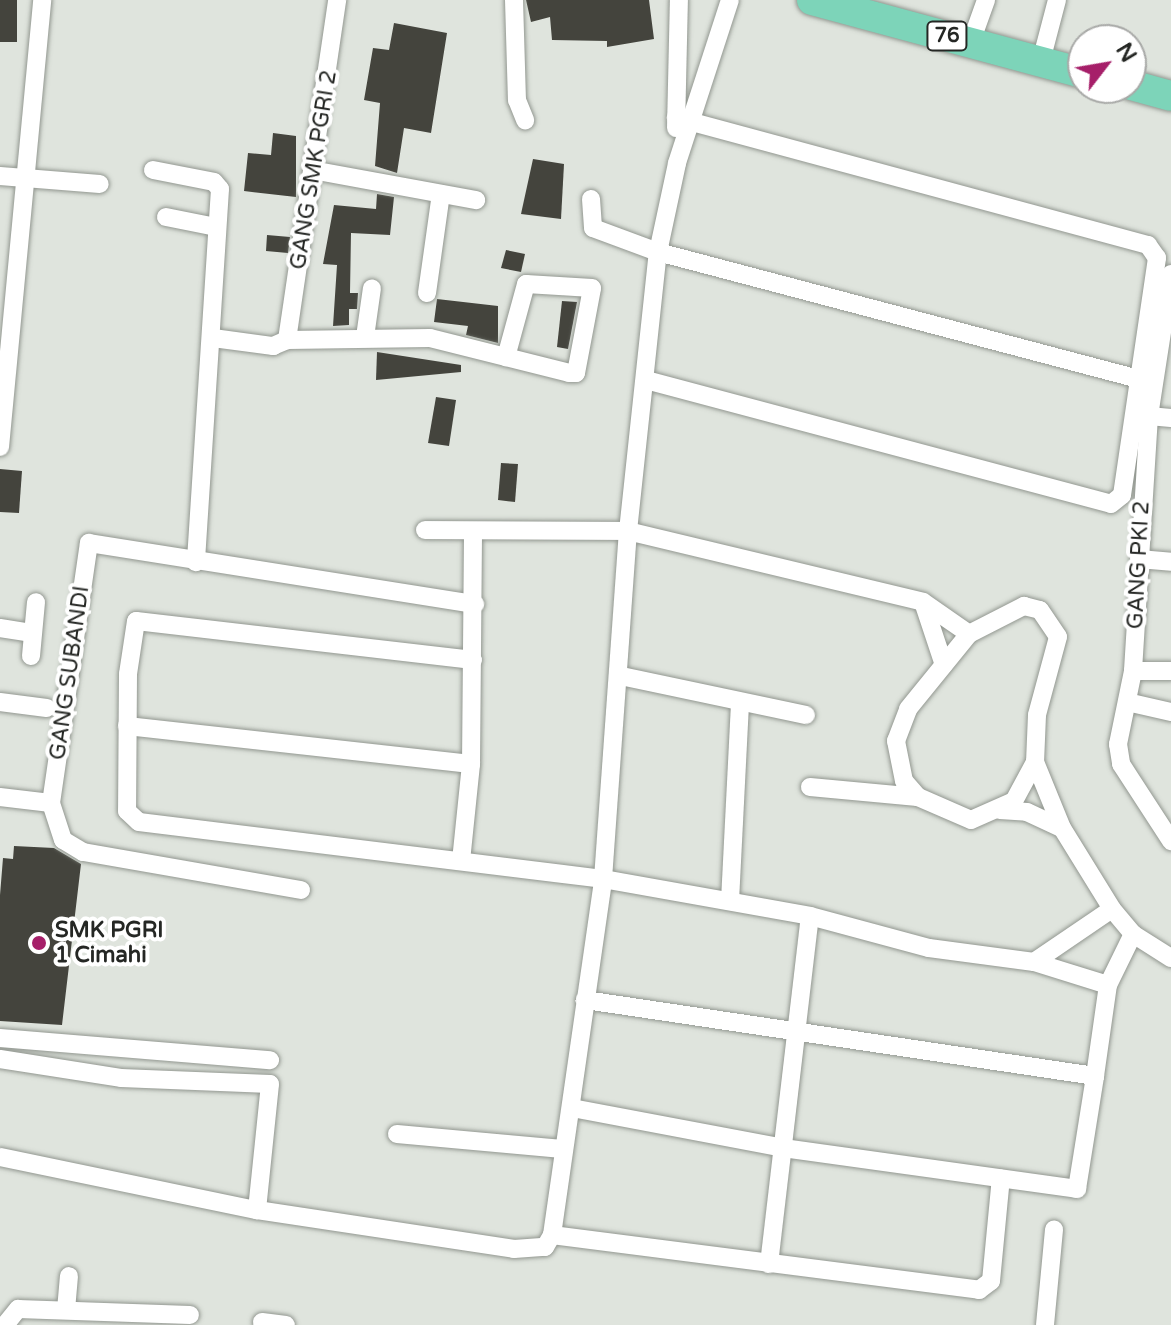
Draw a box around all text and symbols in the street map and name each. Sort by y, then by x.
road number: 76 [925,20,969,52]
north arrow [1067,24,1147,104]
text: N [1110,38,1142,67]
street label: GANG SMK PGRI 2 [285,69,343,271]
street label: GANG PKI 2 [1122,500,1156,630]
street label: GANG SUBANDI [45,584,95,762]
place label: SMK PGRI 1 Cimahi [55,917,164,968]
marker: SMK PGRI 1 Cimahi [30,934,48,952]

